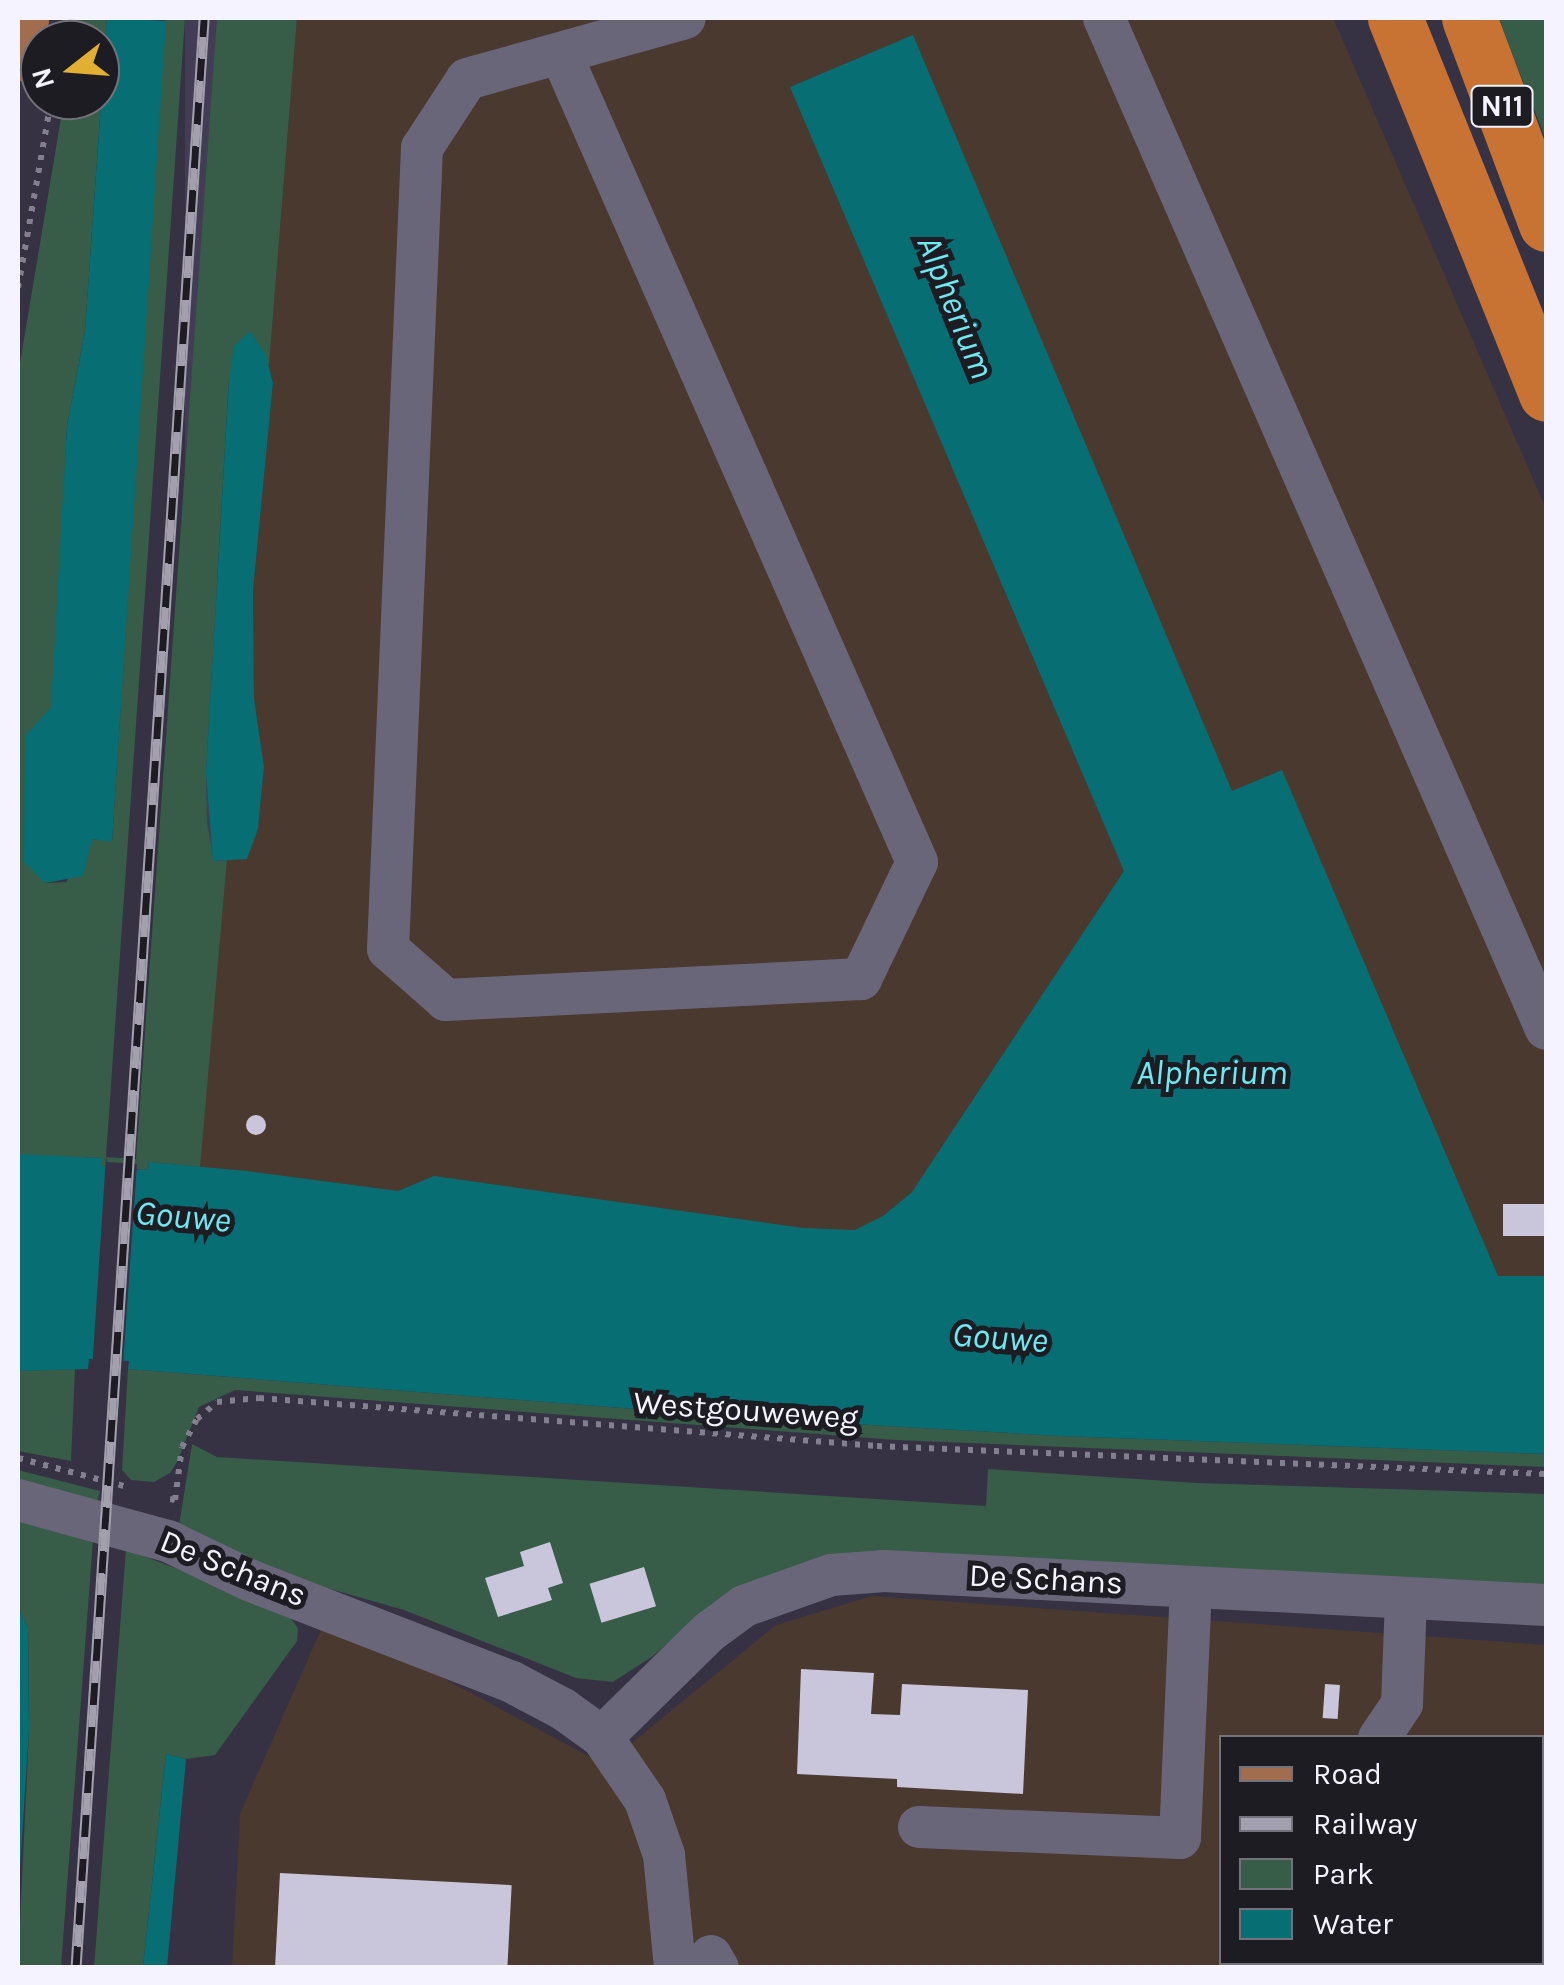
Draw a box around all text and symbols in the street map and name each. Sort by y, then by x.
north arrow [20,20,120,120]
text: N [24,64,61,93]
road number: N11 [1470,81,1534,131]
water label: Alpherium [907,229,1003,385]
water label: Alpherium [1137,1052,1287,1094]
water label: Gouwe [134,1192,232,1242]
water label: Gouwe [951,1314,1049,1362]
street label: Westgouweweg [632,1384,860,1438]
street label: De Schans [154,1522,312,1616]
street label: De Schans [968,1557,1124,1603]
legend [1219,1735,1544,1965]
text: Road [1313,1756,1382,1792]
text: Railway [1313,1806,1417,1842]
text: Park [1313,1856,1374,1892]
text: Water [1313,1906,1393,1942]

